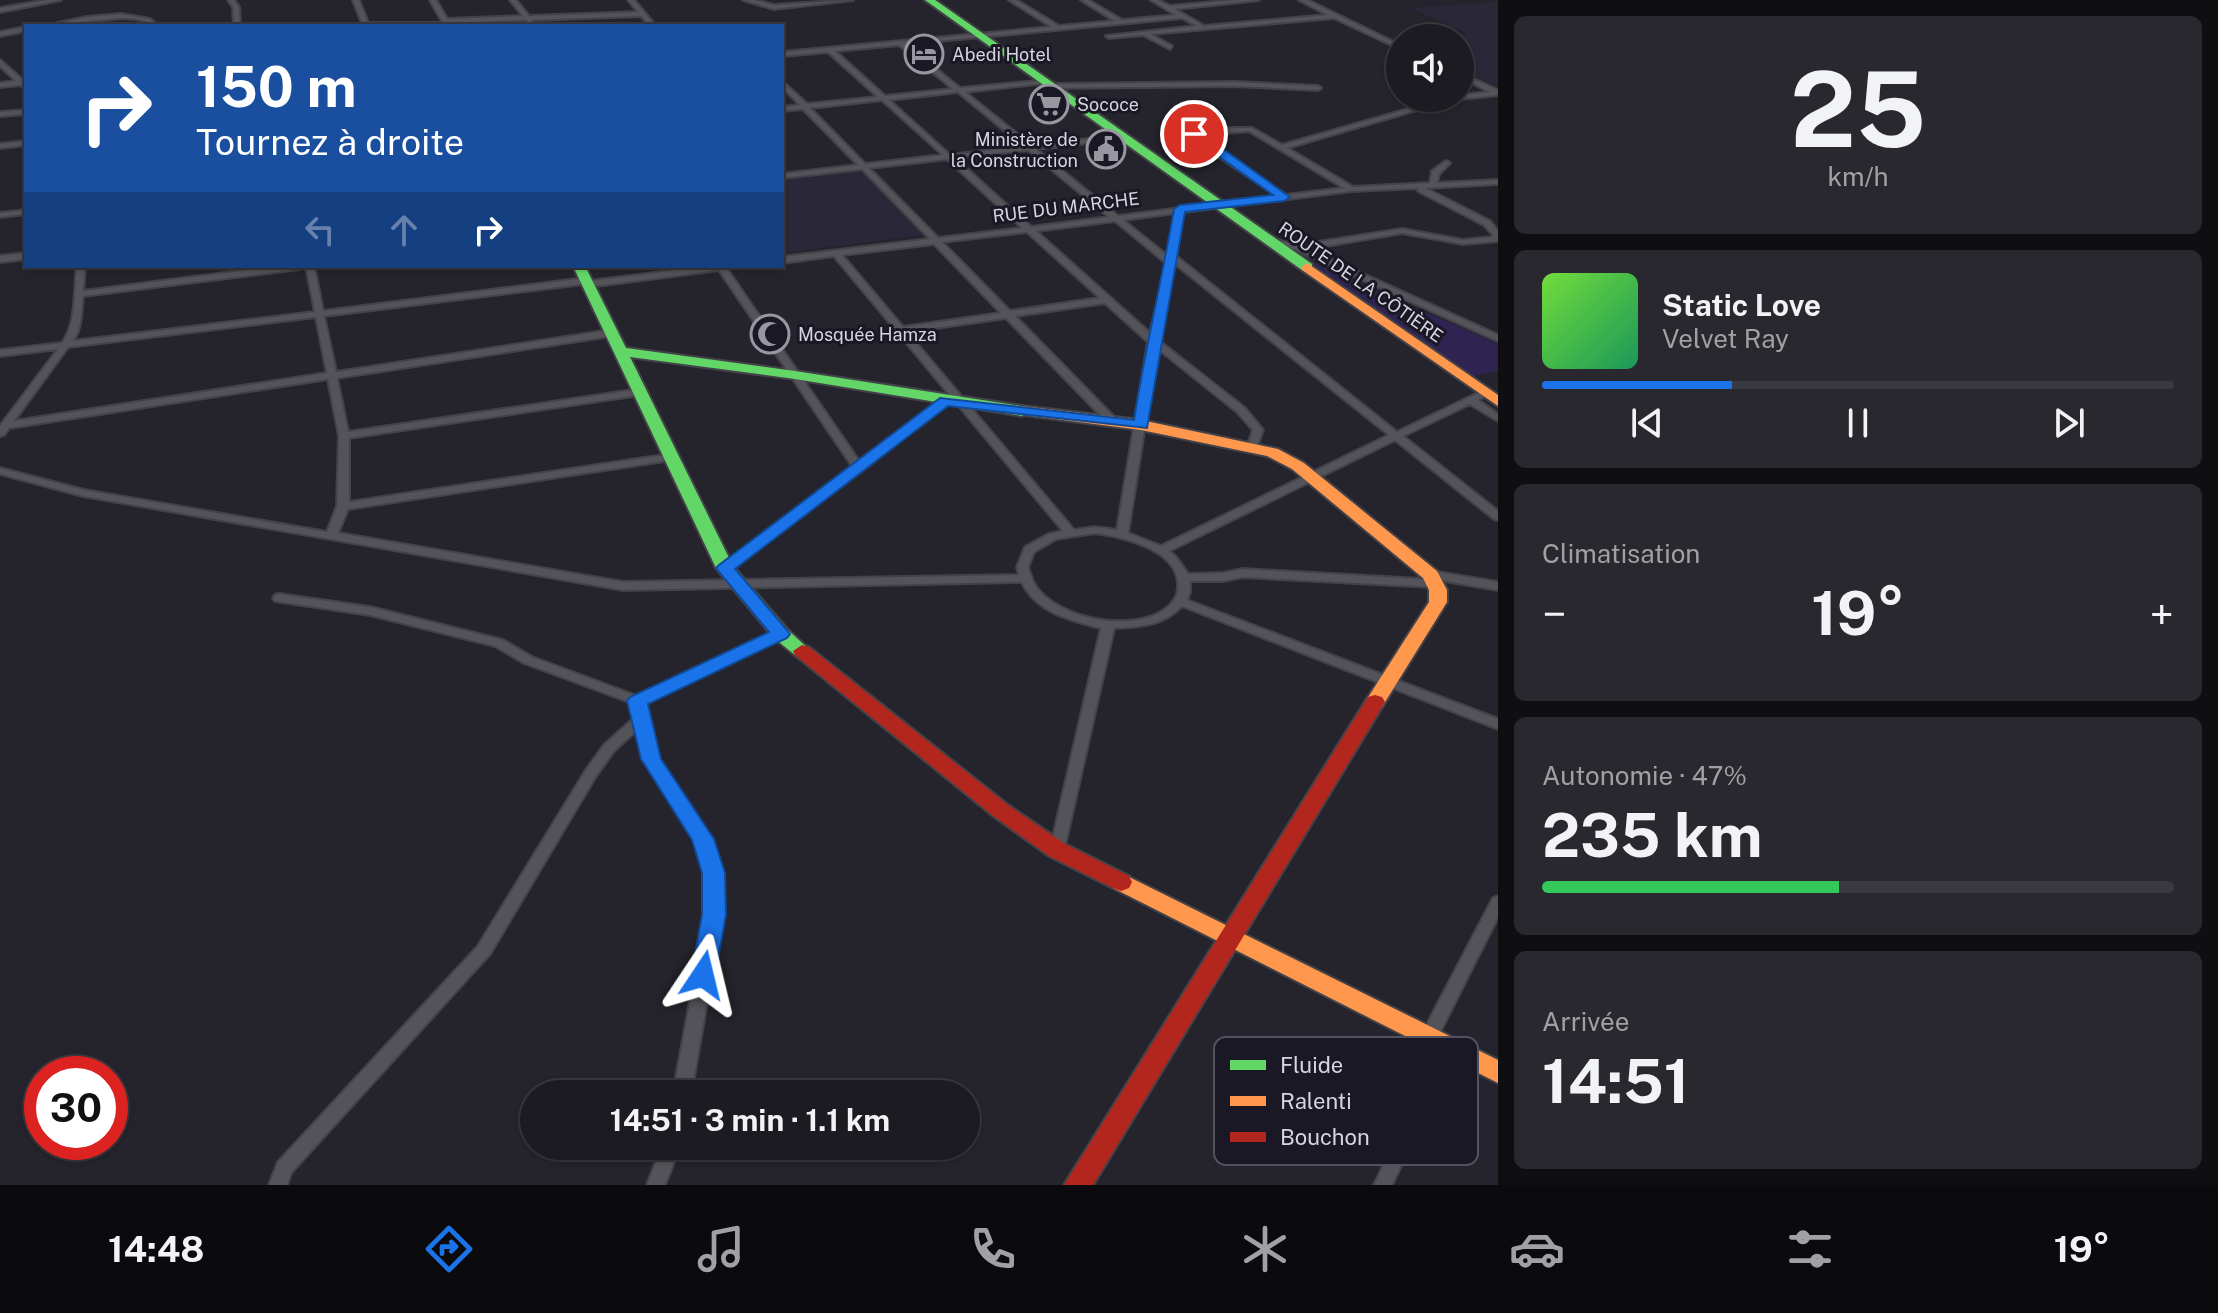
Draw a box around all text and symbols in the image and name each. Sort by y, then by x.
map controls [1386,24,1474,112]
button: sound [1386,24,1474,112]
hotel icon: Abedi Hotel [903,33,945,75]
place label: Abedi Hotel [952,44,1051,65]
text: 25 [1790,48,1926,170]
text: 150 m [196,54,357,120]
icon: right [64,56,168,160]
supermarket icon: Sococe [1028,83,1070,125]
place label: Sococe [1077,94,1139,115]
pin [1160,100,1228,168]
icon: arrive [1172,112,1216,156]
text: Tournez à droite [196,121,464,163]
public building icon: Ministère de la Construction [1085,128,1127,170]
place label: Ministère de la Construction [951,129,1078,171]
text: km/h [1827,161,1889,192]
street label: RUE DU MARCHE [992,188,1140,226]
icon: left [298,208,342,252]
icon: ahead [382,208,426,252]
icon: right [466,208,510,252]
street label: ROUTE DE LA CÔTIÈRE [1275,216,1448,347]
text: Static Love [1662,287,1821,323]
mosque icon: Mosquée Hamza [749,313,791,355]
text: Velvet Ray [1662,323,1789,354]
place label: Mosquée Hamza [798,324,937,345]
icon: previous [1625,401,1669,445]
icon: pause [1836,401,1880,445]
icon: next [2047,401,2091,445]
text: Climatisation [1542,538,1700,569]
text: 19° [1811,578,1905,649]
text: − [1542,588,1566,640]
text: + [2150,588,2174,640]
text: Autonomie · 47% [1542,760,1747,791]
text: 235 km [1542,800,1763,871]
position arrow [661,933,745,1017]
text: Arrivée [1542,1006,1630,1037]
legend [1214,1037,1478,1165]
text: 14:51 [1542,1046,1689,1117]
text: Fluide [1280,1052,1343,1078]
speed limit sign: 30 [24,1056,128,1160]
text: Ralenti [1280,1088,1352,1114]
text: 14:51 · 3 min · 1.1 km [610,1102,890,1138]
text: Bouchon [1280,1124,1370,1150]
icon: directions [421,1221,477,1277]
icon: music [693,1221,749,1277]
icon: phone [965,1221,1021,1277]
icon: climate [1237,1221,1293,1277]
icon: car [1509,1221,1565,1277]
icon: filters [1782,1221,1838,1277]
text: 14:48 [108,1228,204,1270]
text: 19° [2054,1228,2110,1270]

